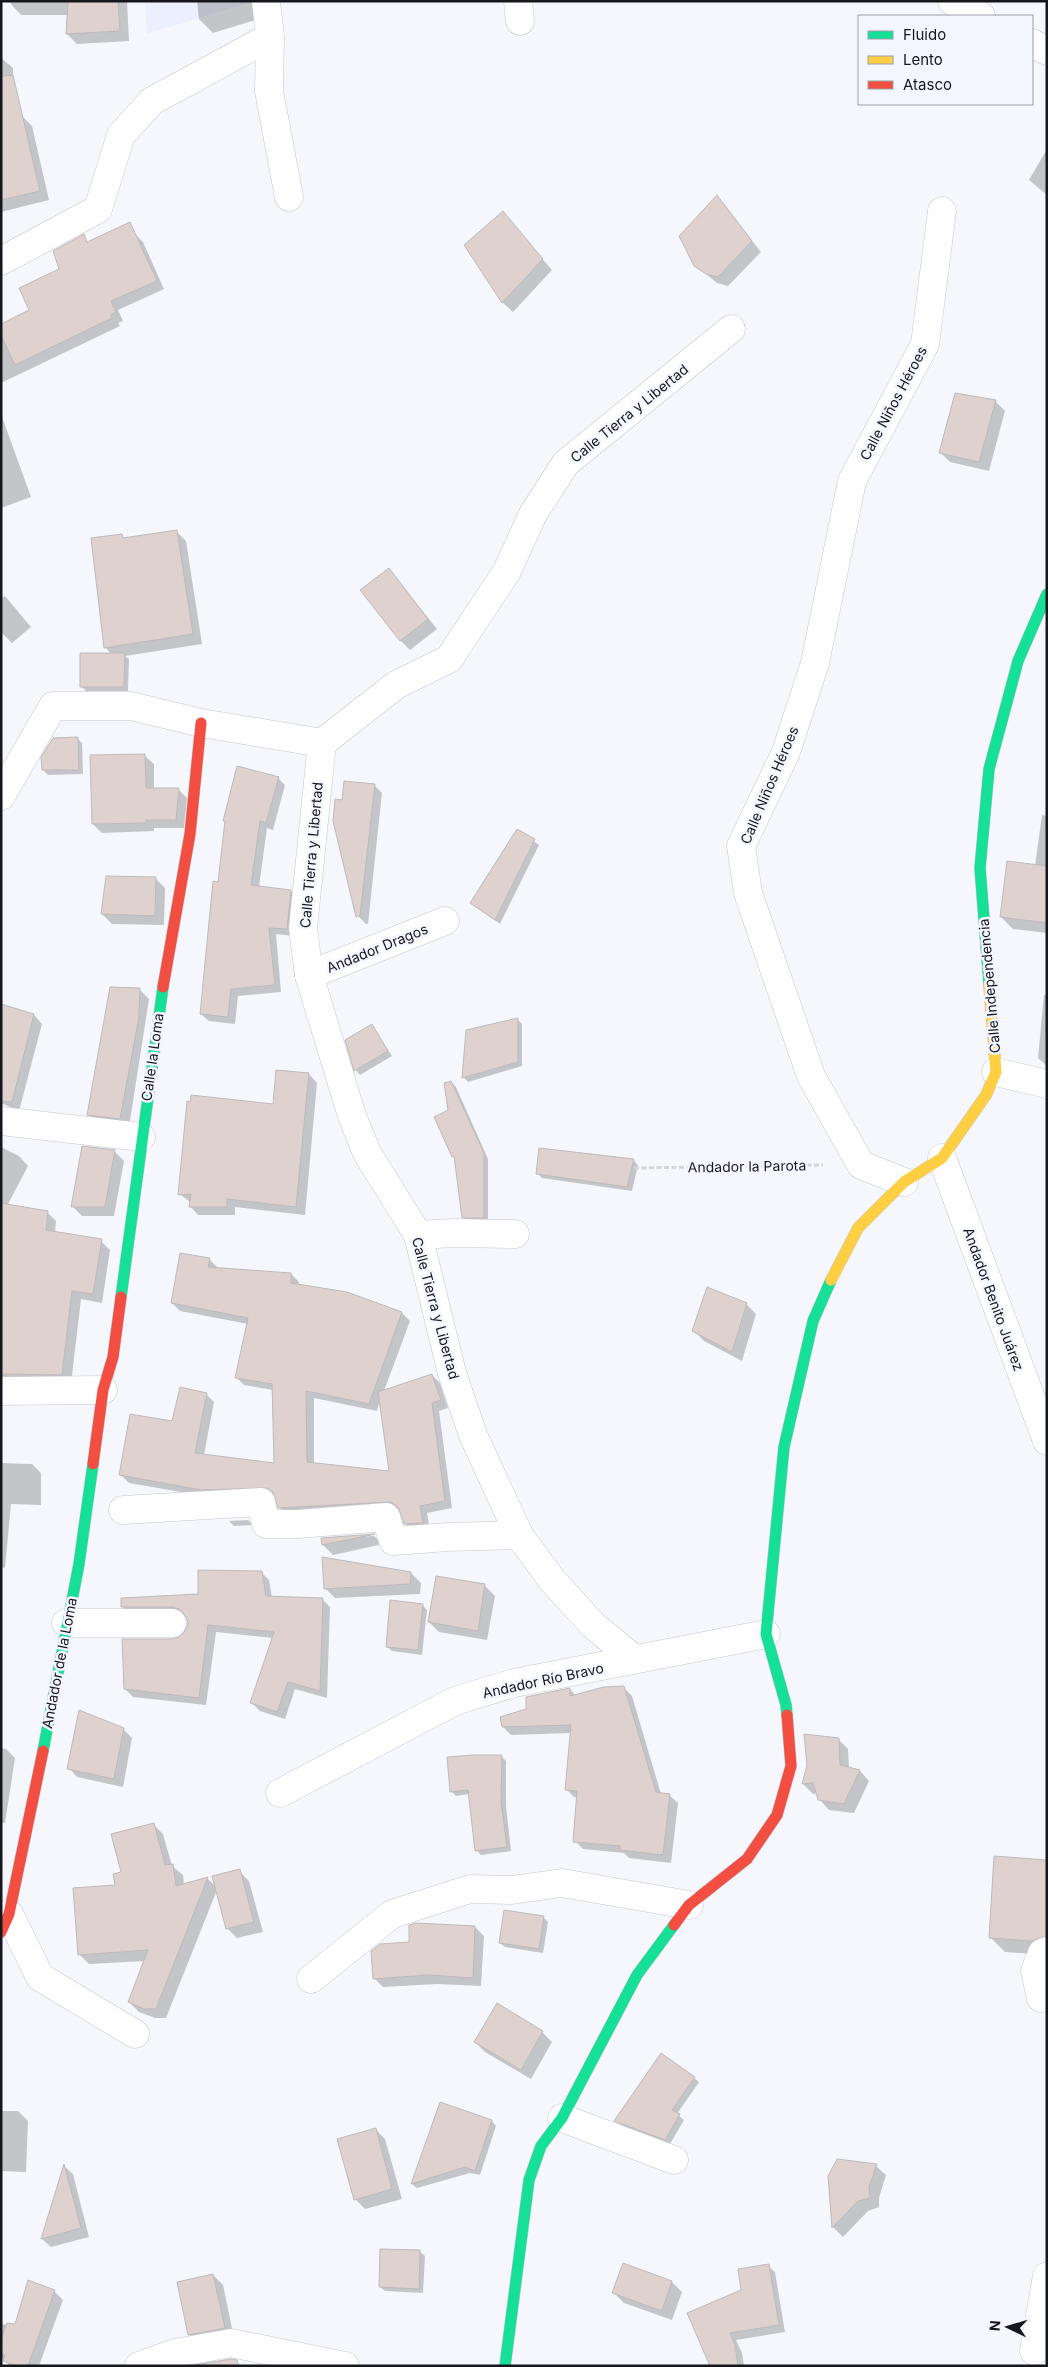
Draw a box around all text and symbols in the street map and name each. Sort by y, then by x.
legend [858,15,1033,105]
text: Fluido [903,25,946,44]
text: Lento [903,50,943,69]
text: Atasco [903,75,952,94]
street label: Calle Niños Héroes [856,343,930,463]
street label: Calle Tierra y Libertad [567,360,691,466]
street label: Calle Niños Héroes [736,723,802,847]
street label: Calle Tierra y Libertad [296,781,326,929]
street label: Calle Independencia [975,918,1003,1054]
street label: Andador Dragos [324,920,430,976]
street label: Calle la Loma [137,1012,167,1102]
street label: Andador la Parota [688,1156,806,1176]
street label: Andador Benito Juárez [960,1225,1028,1373]
street label: Calle Tierra y Libertad [409,1235,463,1381]
street label: Andador de la Loma [38,1596,80,1730]
street label: Andador Río Bravo [481,1659,605,1701]
north arrow [983,2302,1033,2352]
text: N [986,2320,1003,2332]

